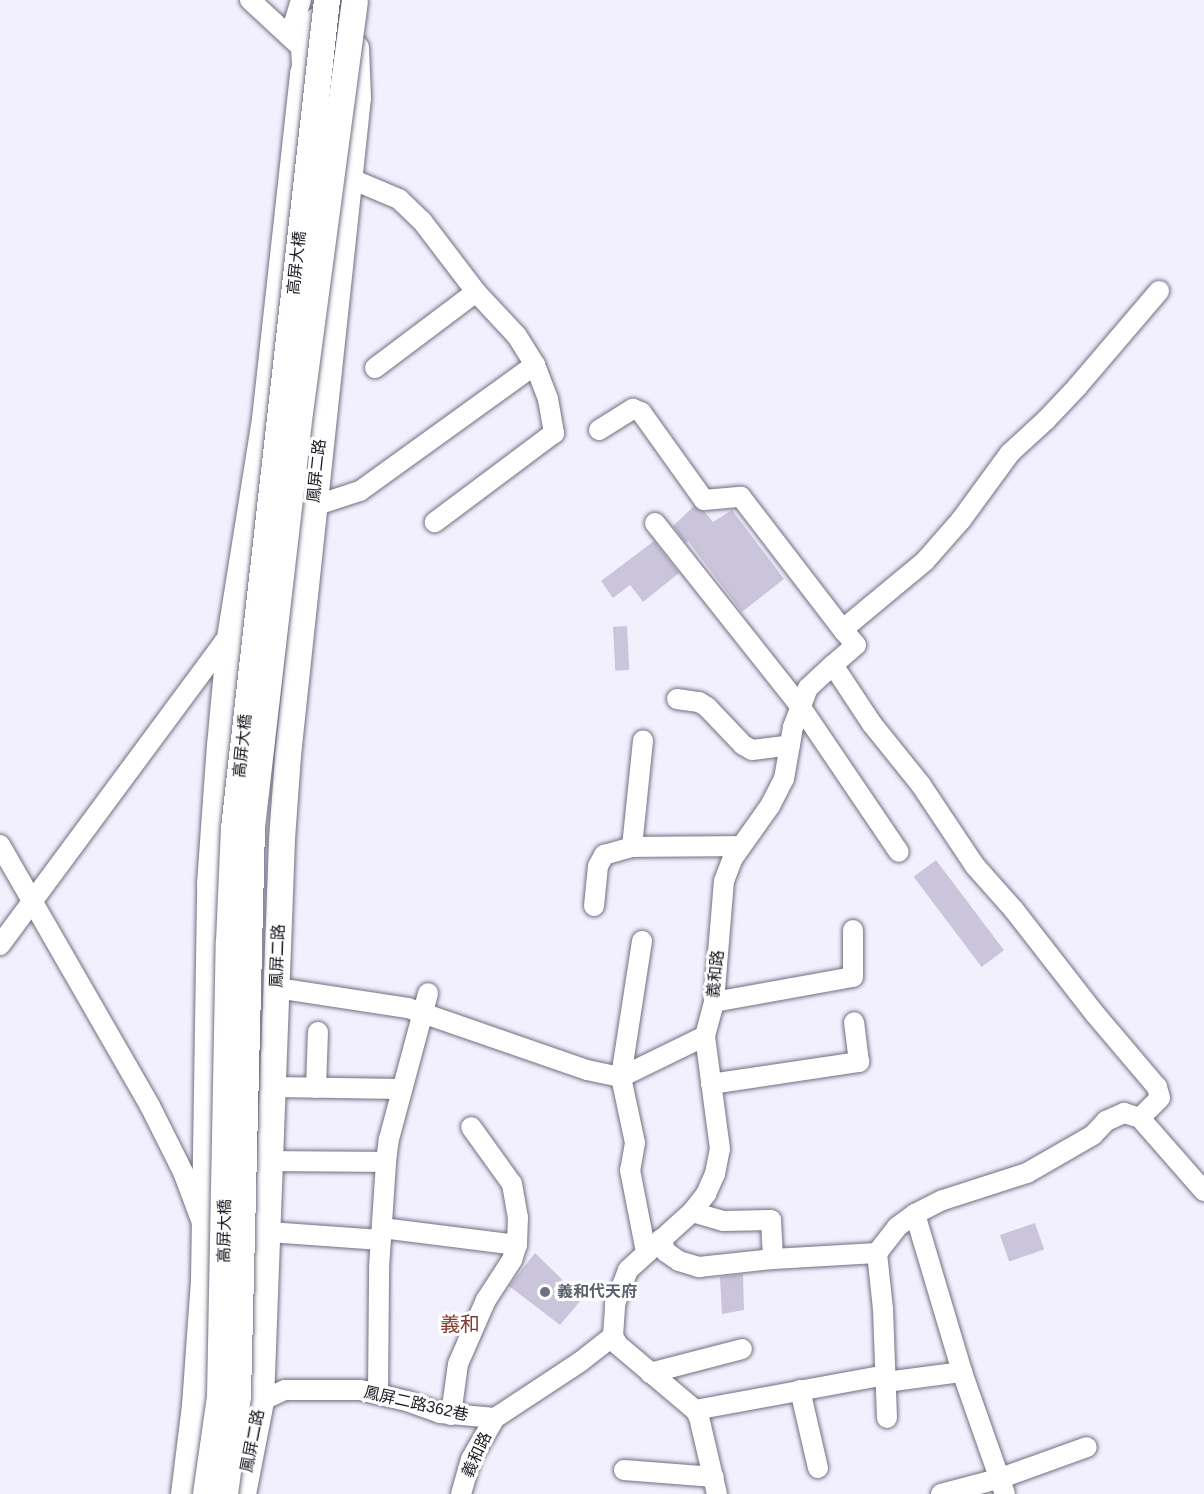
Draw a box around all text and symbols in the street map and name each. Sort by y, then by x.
street label: 高屏大橋 [284,230,310,296]
street label: 鳳屏二路 [304,438,330,504]
street label: 高屏大橋 [230,713,256,779]
street label: 鳳屏二路 [267,924,289,988]
street label: 義和路 [704,949,728,999]
street label: 高屏大橋 [215,1199,235,1263]
place label: 義和代天府 [557,1282,637,1302]
marker: 義和代天府 [538,1285,552,1299]
district label: 義和 [440,1312,480,1336]
street label: 鳳屏二路362巷 [362,1383,470,1425]
street label: 鳳屏二路 [237,1408,269,1474]
street label: 義和路 [458,1429,496,1481]

